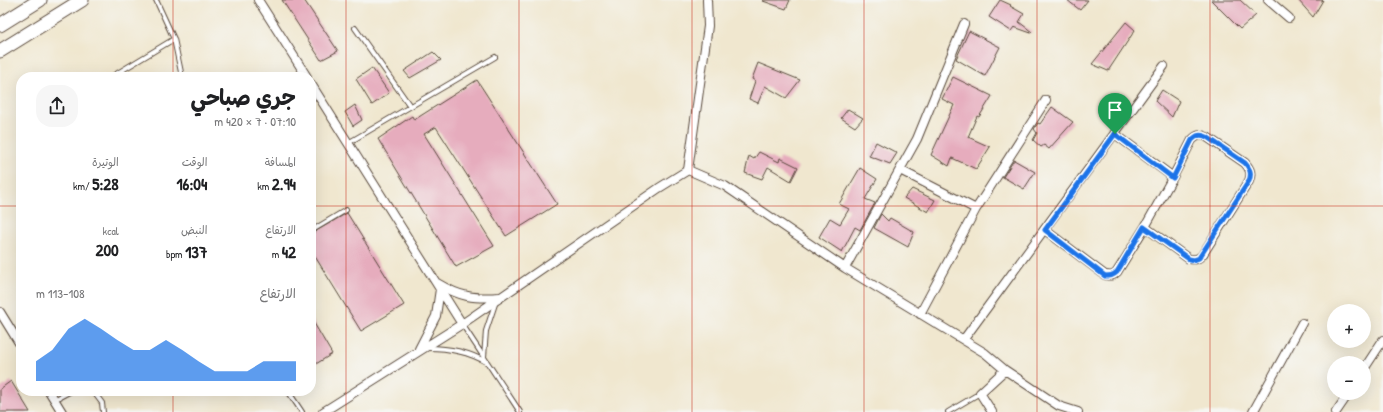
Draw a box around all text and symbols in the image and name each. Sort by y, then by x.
text: جري صباحي [190,82,296,112]
button: share [36,85,78,127]
pin [1098,93,1132,134]
icon: arrive [1104,99,1126,121]
text: 07:10 · 7 × 420 m [214,112,296,130]
text: الوتيرة [92,155,119,169]
text: الوقت [182,155,207,169]
text: المسافة [265,155,296,169]
text: 5:28 [92,172,119,195]
text: 16:04 [176,172,207,195]
text: 2.94 [272,172,296,195]
text: /km [73,179,92,193]
text: km [257,179,272,193]
text: النبض [181,223,207,237]
text: الارتفاع [265,223,296,237]
text: kcal [103,224,119,238]
text: 200 [95,238,119,261]
text: 137 [185,240,207,263]
text: 42 [282,240,296,263]
text: bpm [166,247,185,261]
text: m [272,247,282,261]
text: 108–113 m [36,284,85,302]
text: الارتفاع [260,284,296,302]
map controls [1327,304,1371,400]
button: + [1327,304,1371,348]
button: − [1327,356,1371,400]

